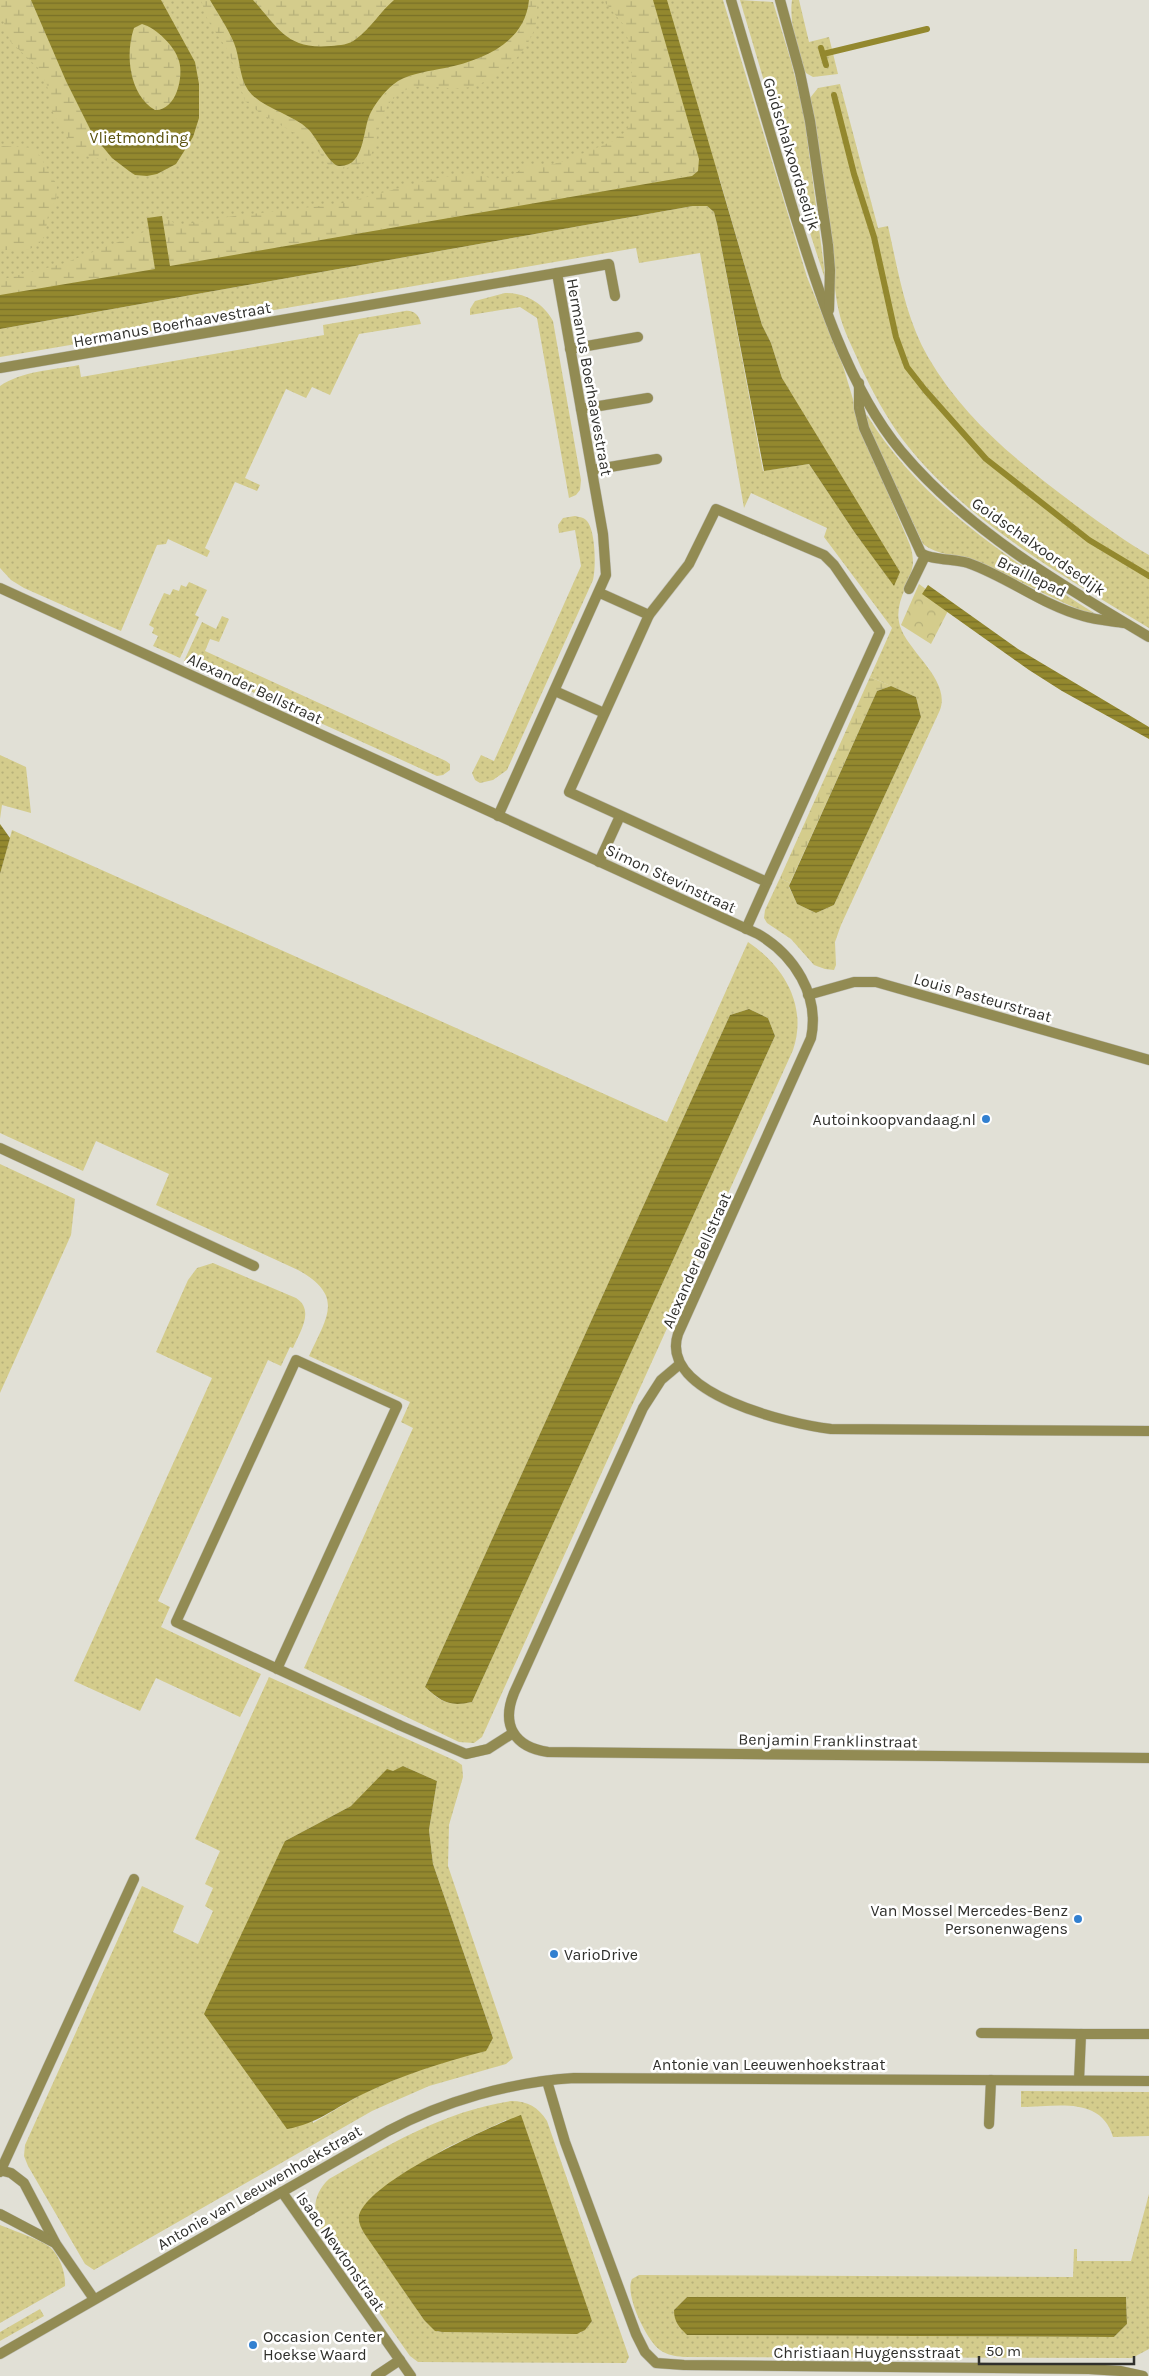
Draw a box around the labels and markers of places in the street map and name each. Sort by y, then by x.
place label: Autoinkoopvandaag.nl [812,1110,976,1129]
marker: Autoinkoopvandaag.nl [980,1113,992,1125]
place label: Van Mossel Mercedes-Benz Personenwagens [871,1901,1068,1938]
marker: Van Mossel Mercedes-Benz Personenwagens [1072,1913,1084,1925]
place label: VarioDrive [564,1945,638,1964]
marker: VarioDrive [548,1948,560,1960]
place label: Occasion Center Hoekse Waard [263,2327,382,2364]
marker: Occasion Center Hoekse Waard [247,2339,259,2351]

